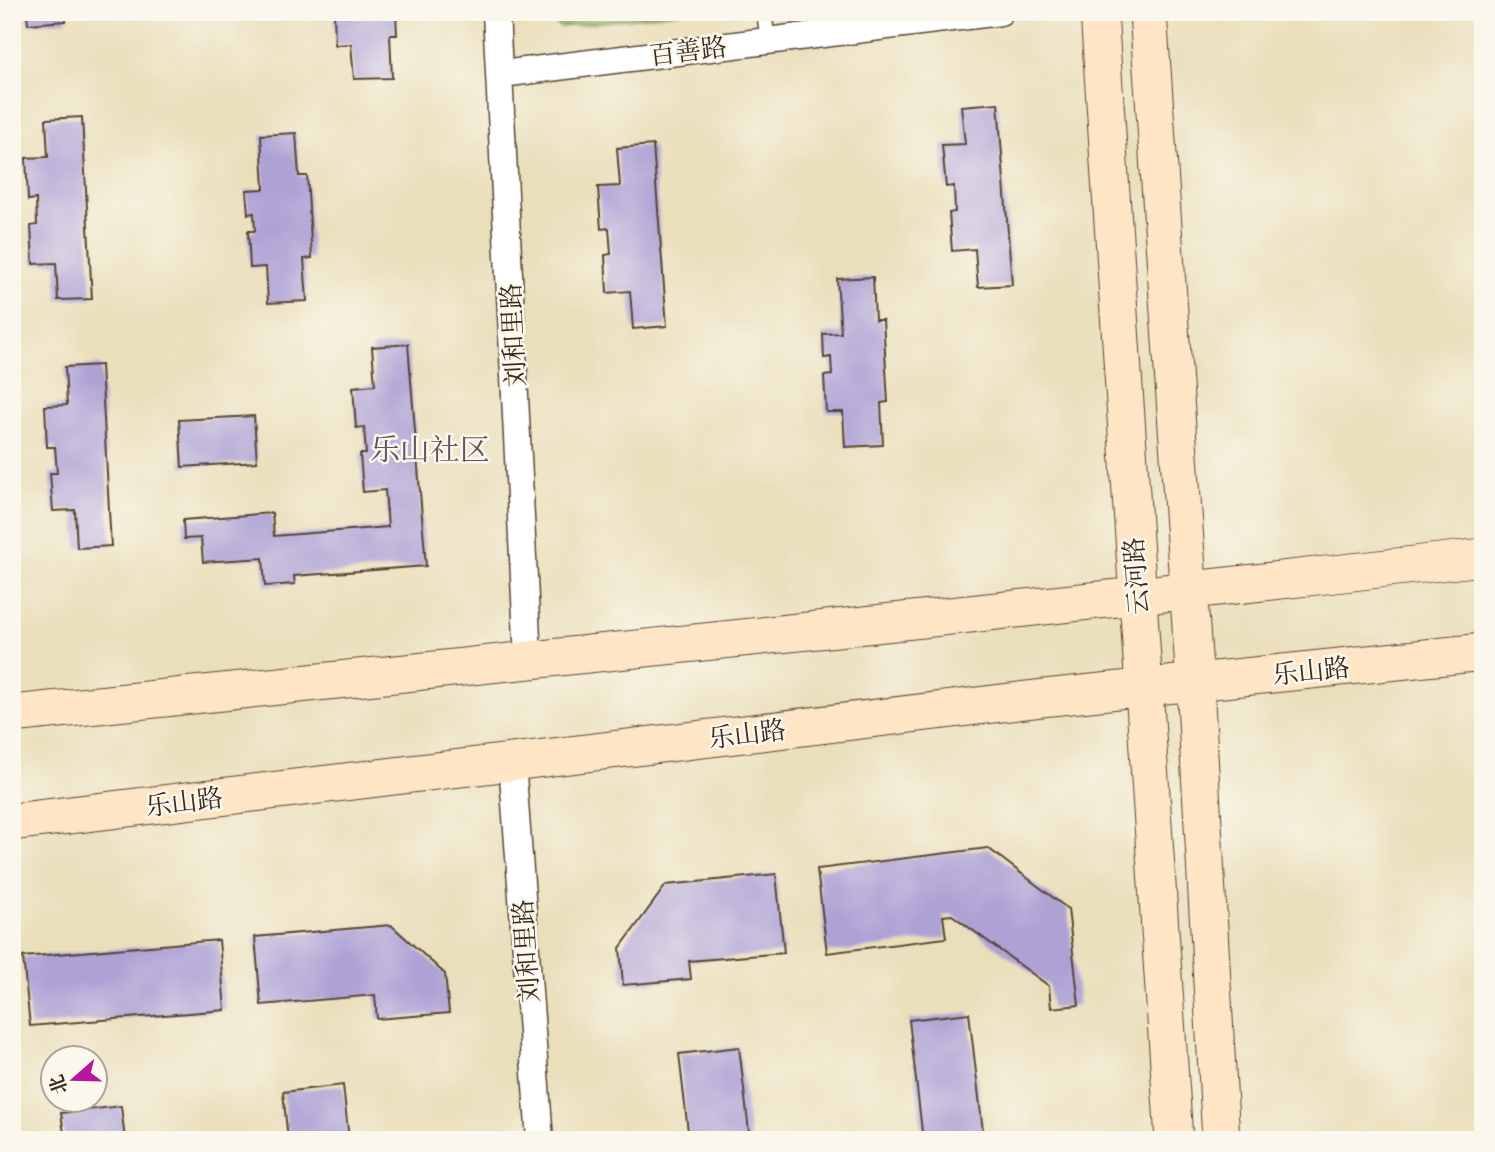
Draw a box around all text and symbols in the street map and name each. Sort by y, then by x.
street label: 百善路 [647,30,729,72]
street label: 刘和里路 [494,282,532,388]
district label: 乐山社区 [370,432,490,468]
street label: 云河路 [1117,536,1155,616]
street label: 乐山路 [1271,651,1351,691]
street label: 乐山路 [706,713,788,755]
street label: 乐山路 [143,781,225,823]
street label: 刘和里路 [506,898,546,1004]
north arrow [38,1044,108,1114]
text: 北 [44,1072,73,1098]

